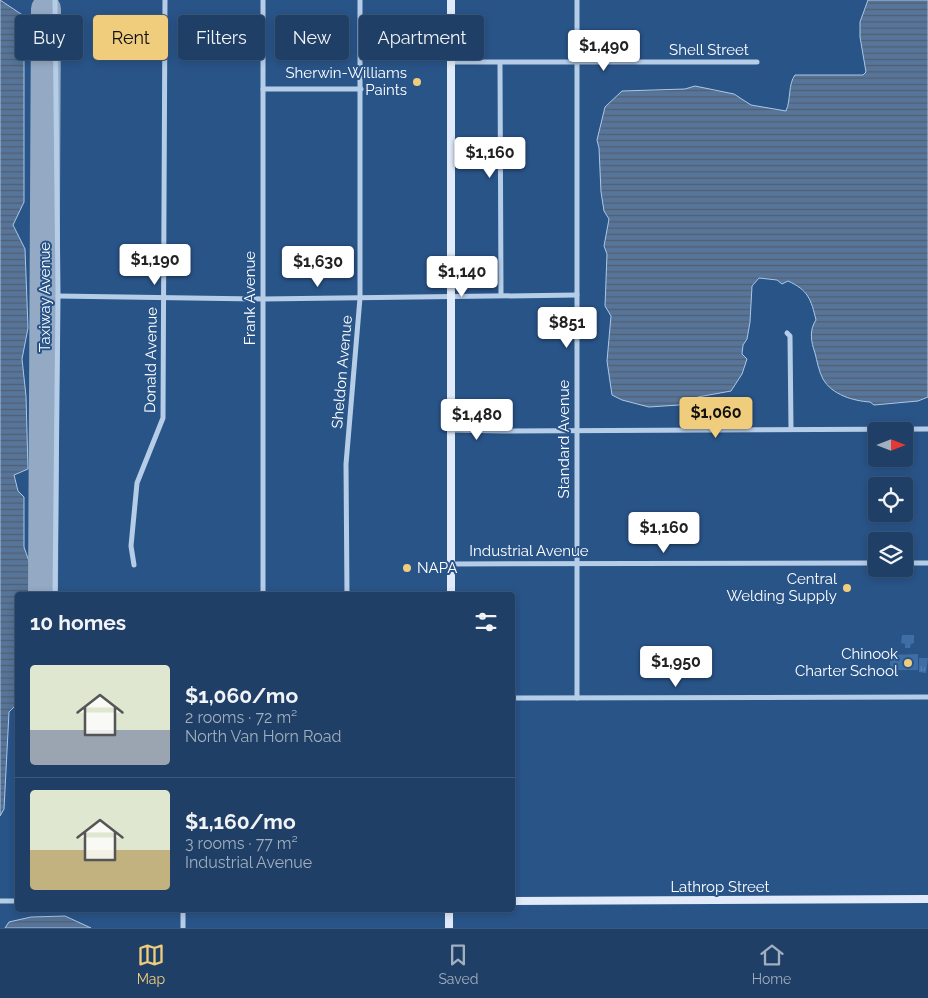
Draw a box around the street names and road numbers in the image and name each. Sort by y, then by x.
street label: Shell Street [669,41,749,59]
street label: Taxiway Avenue [36,242,54,352]
street label: Frank Avenue [241,251,259,345]
street label: Donald Avenue [141,307,161,413]
street label: Sheldon Avenue [328,314,356,429]
street label: Standard Avenue [555,379,573,498]
street label: Industrial Avenue [469,542,589,560]
street label: Lathrop Street [670,878,770,896]

